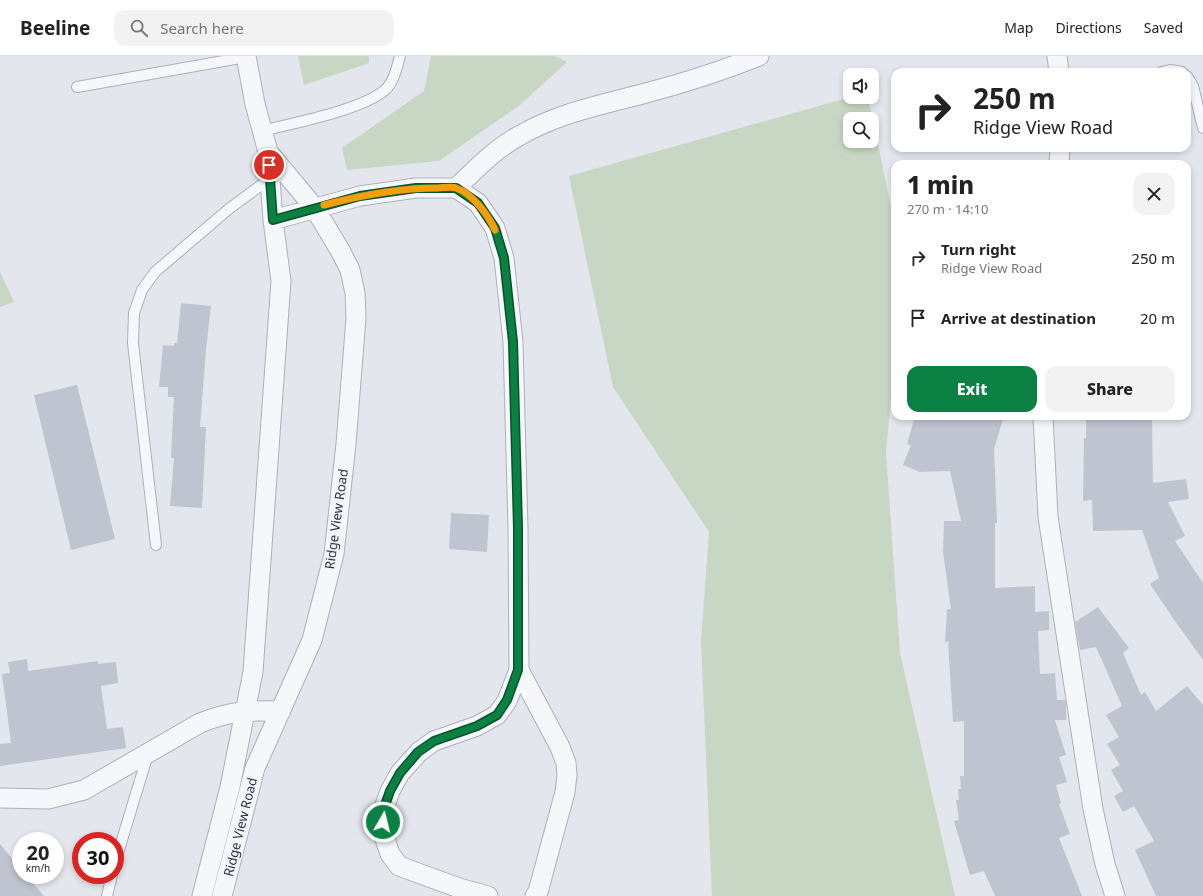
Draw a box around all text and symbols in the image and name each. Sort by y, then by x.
search box [114,10,394,46]
text: Beeline [20,15,90,41]
icon: search [128,17,150,39]
text: Search here [160,18,244,38]
text: Map [1004,18,1033,37]
text: Directions [1055,18,1122,37]
text: Saved [1144,18,1183,37]
map controls [843,68,879,148]
button: sound [843,68,879,104]
text: 250 m [973,79,1056,117]
icon: right [907,84,959,136]
button: search [843,112,879,148]
text: Ridge View Road [973,115,1113,139]
pin [252,148,286,182]
icon: arrive [258,154,280,176]
text: 1 min [907,168,974,201]
button: close [1133,173,1175,215]
text: 270 m · 14:10 [907,200,988,218]
text: Turn right [941,239,1016,259]
icon: right [907,247,929,269]
text: 250 m [1131,248,1175,268]
text: Ridge View Road [941,259,1042,277]
icon: arrive [907,307,929,329]
text: Arrive at destination [941,308,1096,328]
text: 20 m [1140,308,1175,328]
button: Exit [907,366,1037,412]
button: Share [1045,366,1175,412]
street label: Ridge View Road [320,468,352,570]
street label: Ridge View Road [219,776,261,878]
position arrow [362,801,404,843]
speed limit sign: 30 [72,832,124,884]
text: 20 [27,839,49,866]
text: km/h [26,861,50,875]

